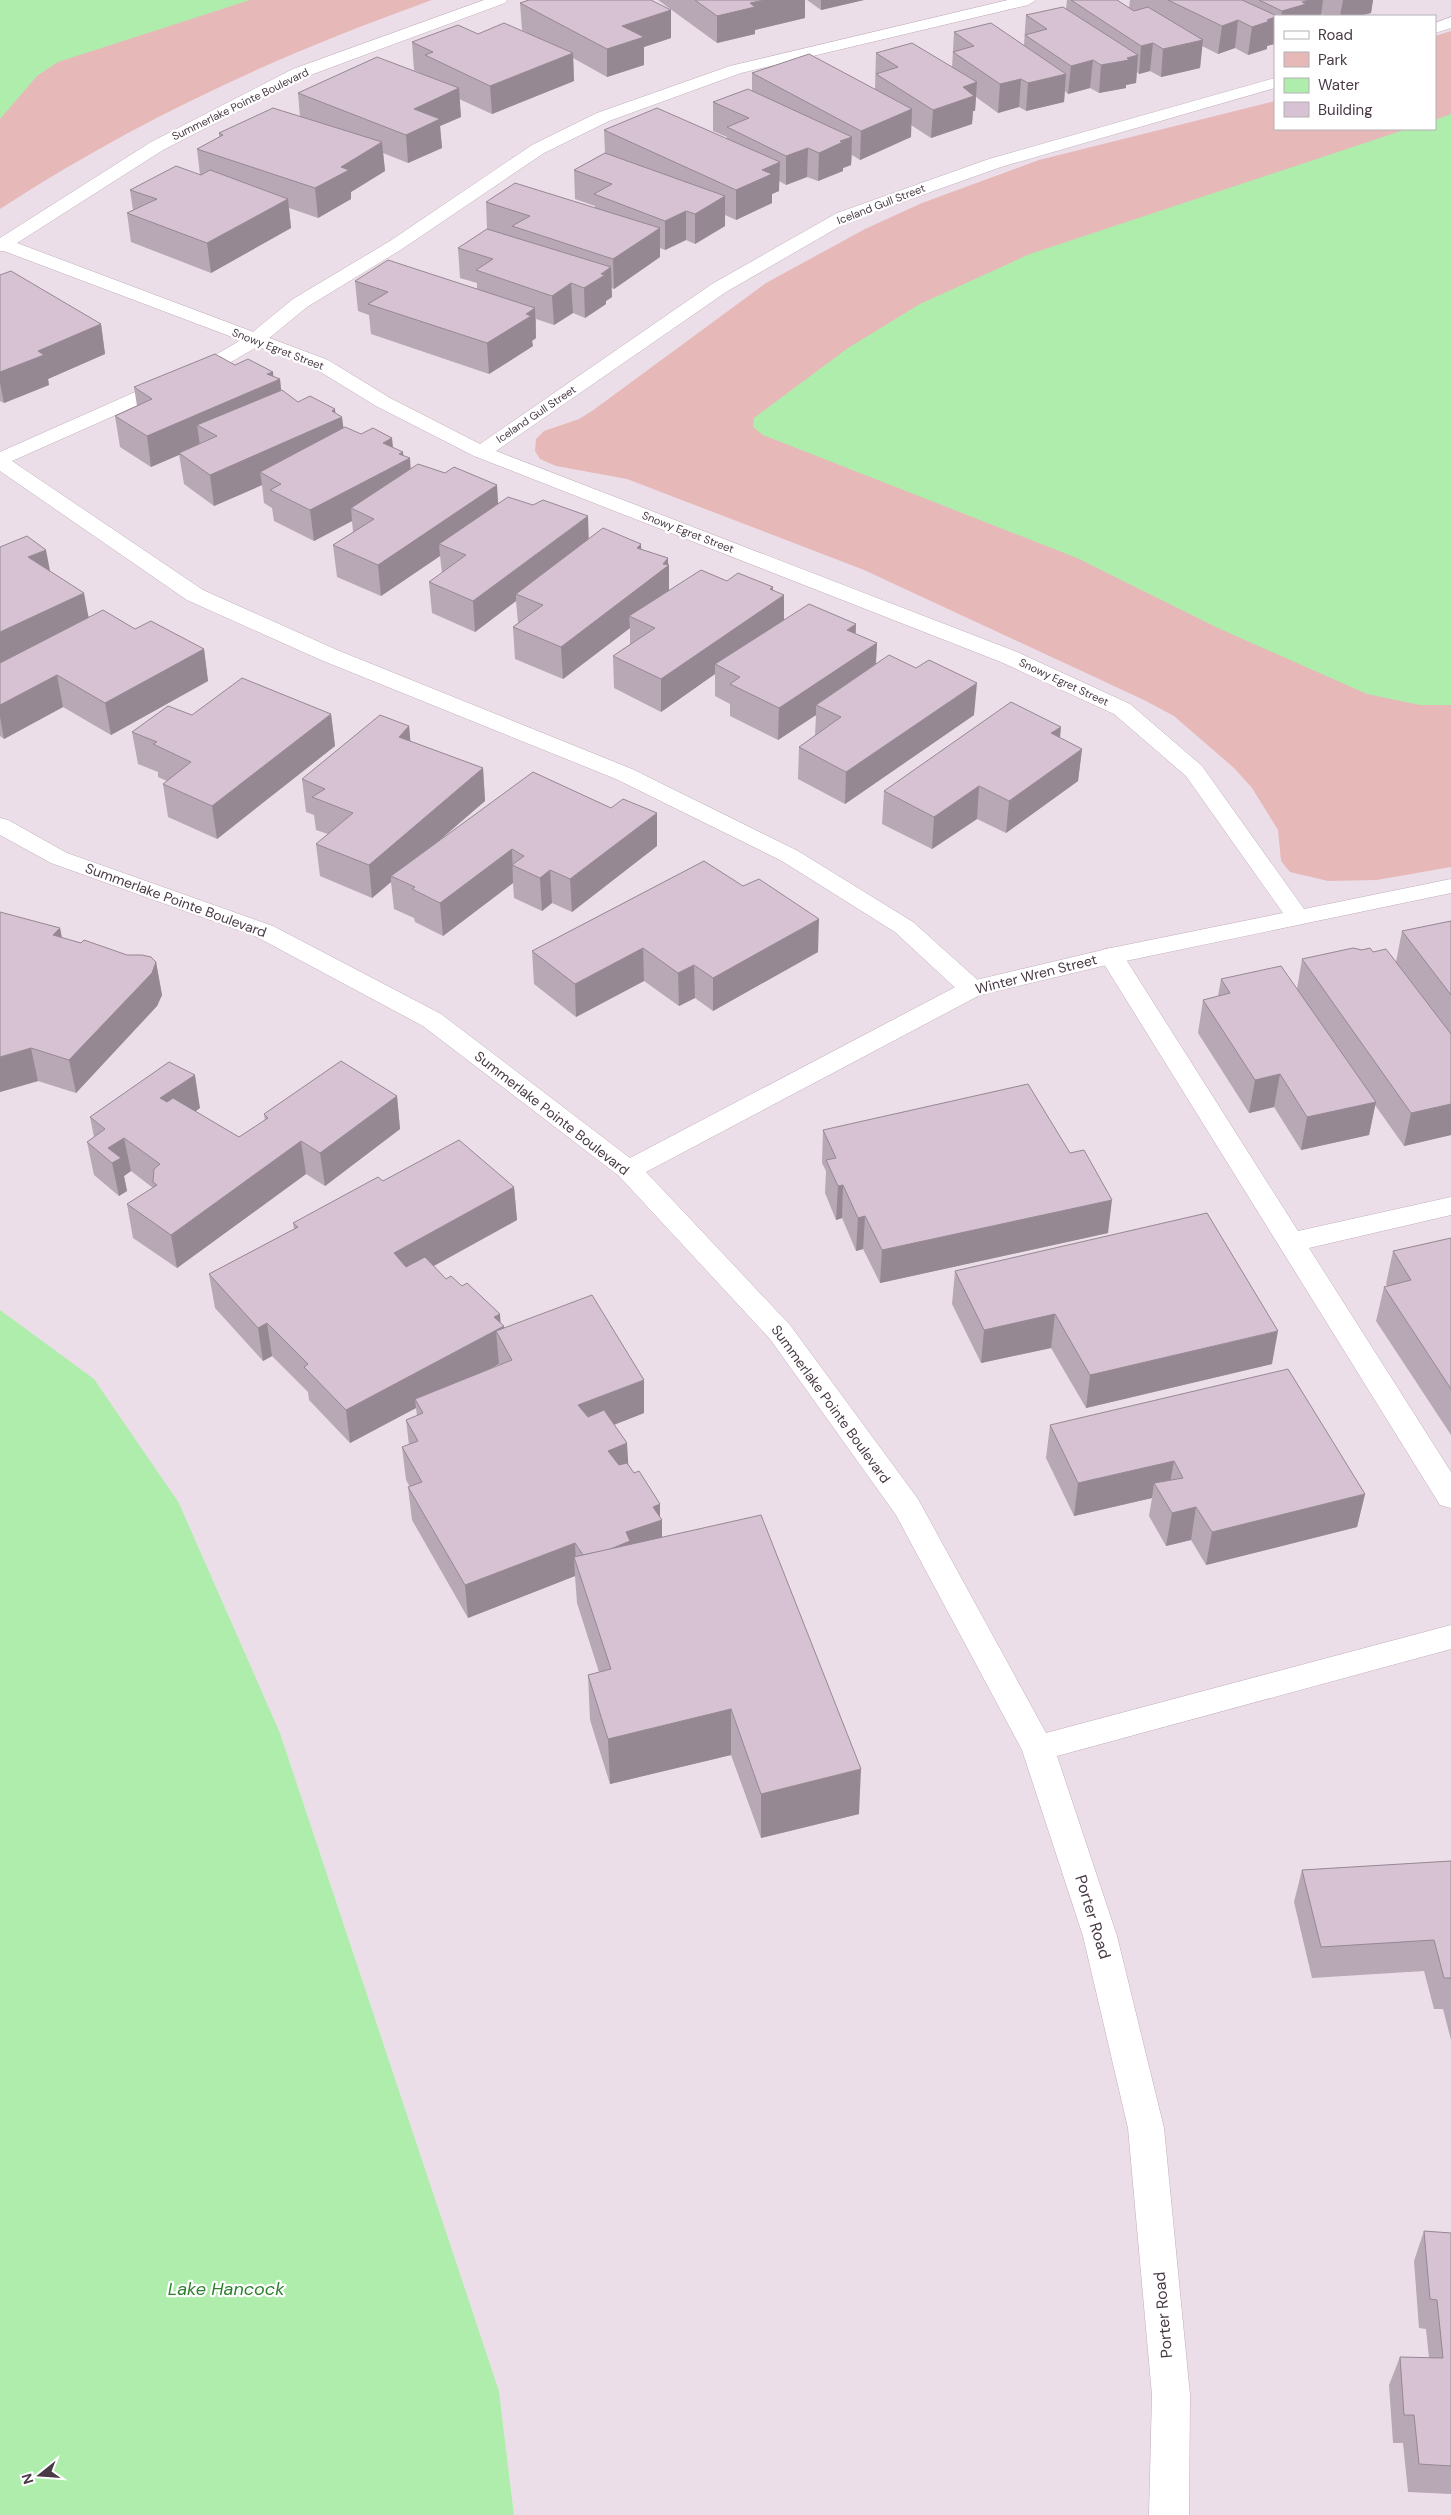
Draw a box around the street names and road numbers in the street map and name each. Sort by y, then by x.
street label: Summerlake Pointe Boulevard [169,65,311,143]
street label: Iceland Gull Street [835,181,927,227]
street label: Snowy Egret Street [230,325,326,373]
street label: Iceland Gull Street [493,382,579,446]
street label: Snowy Egret Street [640,508,736,556]
street label: Snowy Egret Street [1017,655,1111,709]
street label: Summerlake Pointe Boulevard [83,859,269,941]
street label: Winter Wren Street [973,950,1099,998]
street label: Summerlake Pointe Boulevard [471,1047,633,1179]
street label: Summerlake Pointe Boulevard [767,1321,895,1487]
street label: Porter Road [1070,1872,1116,1962]
street label: Porter Road [1149,2271,1177,2359]

